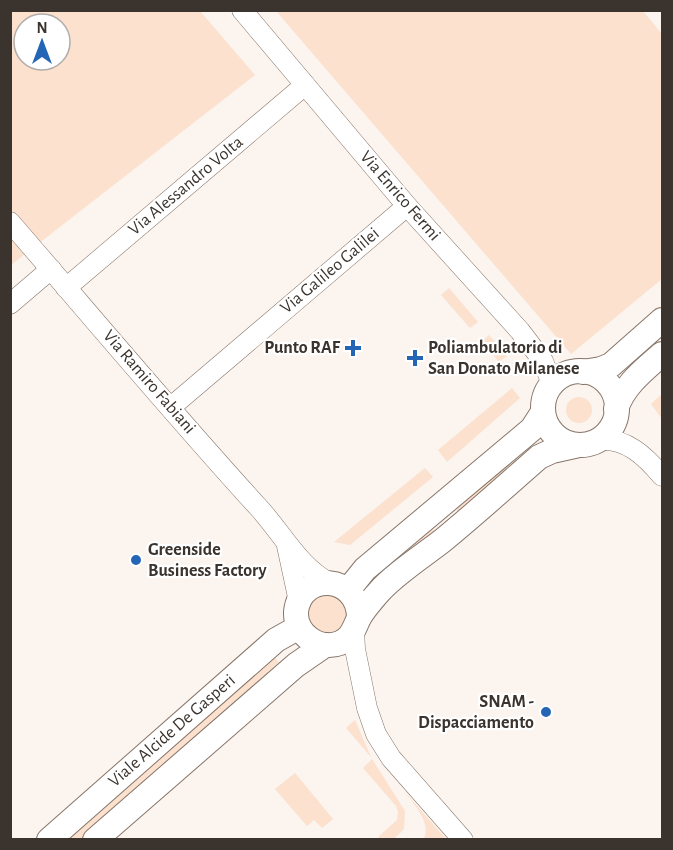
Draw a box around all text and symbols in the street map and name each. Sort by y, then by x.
north arrow [12,12,72,72]
text: N [36,20,48,36]
street label: Via Alessandro Volta [125,133,247,239]
street label: Via Enrico Fermi [356,148,444,244]
street label: Via Galileo Galilei [277,225,383,317]
street label: Via Ramiro Fabiani [99,327,199,437]
place label: Punto RAF [264,339,341,357]
marker: Punto RAF [344,339,362,357]
place label: Poliambulatorio di San Donato Milanese [428,339,579,378]
marker: Poliambulatorio di San Donato Milanese [406,349,424,367]
place label: Greenside Business Factory [148,541,267,580]
marker: Greenside Business Factory [129,553,143,567]
street label: Viale Alcide De Gasperi [105,671,239,791]
place label: SNAM - Dispacciamento [418,693,534,732]
marker: SNAM - Dispacciamento [539,705,553,719]

